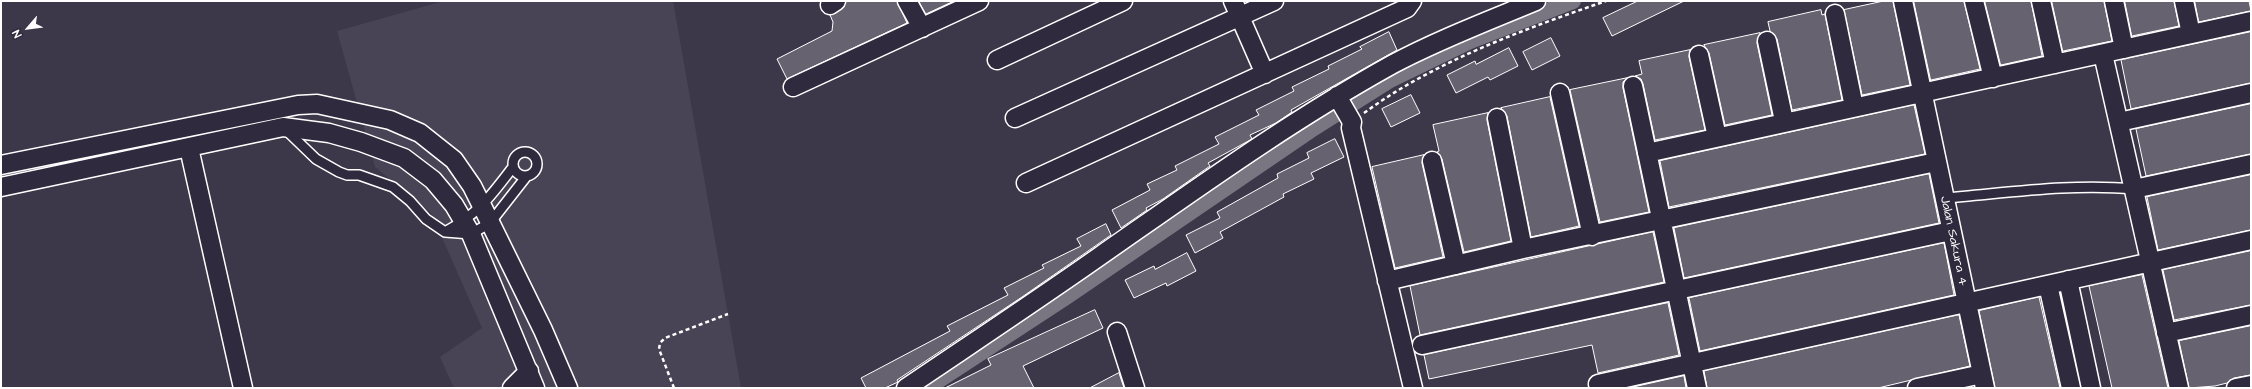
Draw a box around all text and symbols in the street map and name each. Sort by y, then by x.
north arrow [8,8,48,48]
text: N [9,27,25,40]
street label: Jalan Sakura 4 [1936,195,1970,287]

